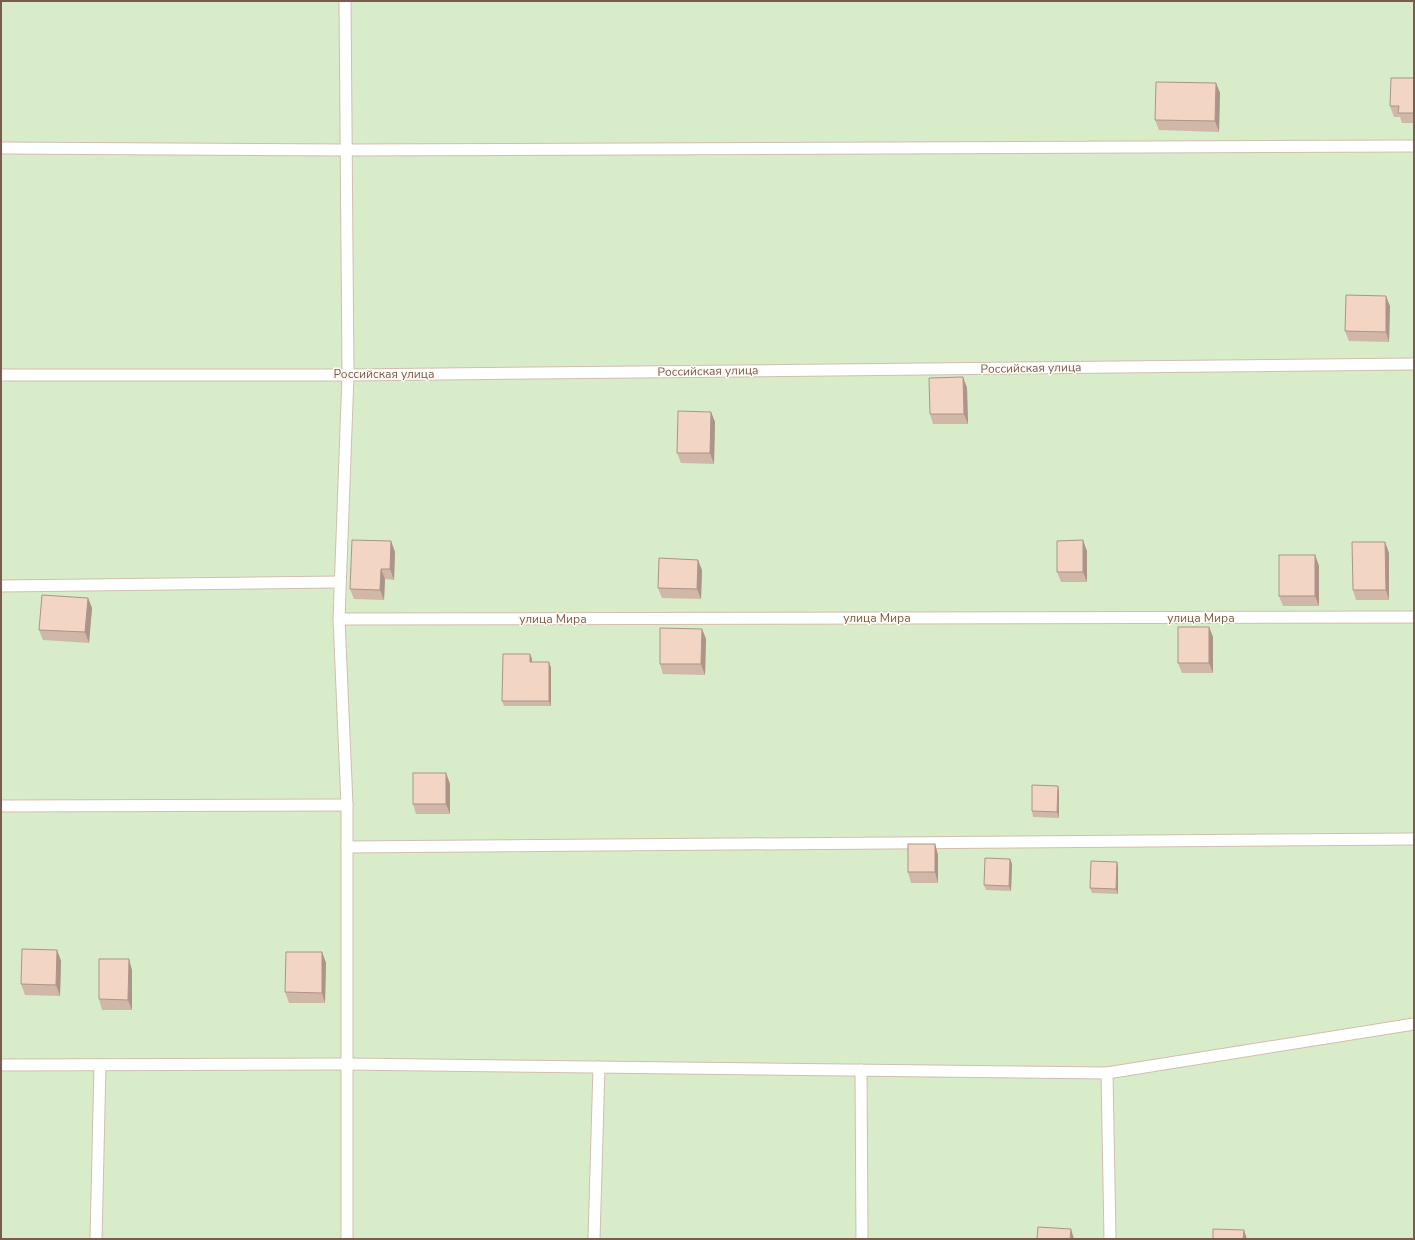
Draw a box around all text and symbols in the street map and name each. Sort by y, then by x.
street label: Российская улица [980,359,1082,377]
street label: Российская улица [657,362,759,380]
street label: Российская улица [333,366,435,382]
street label: улица Мира [843,610,911,626]
street label: улица Мира [1167,610,1235,626]
street label: улица Мира [519,611,587,627]

